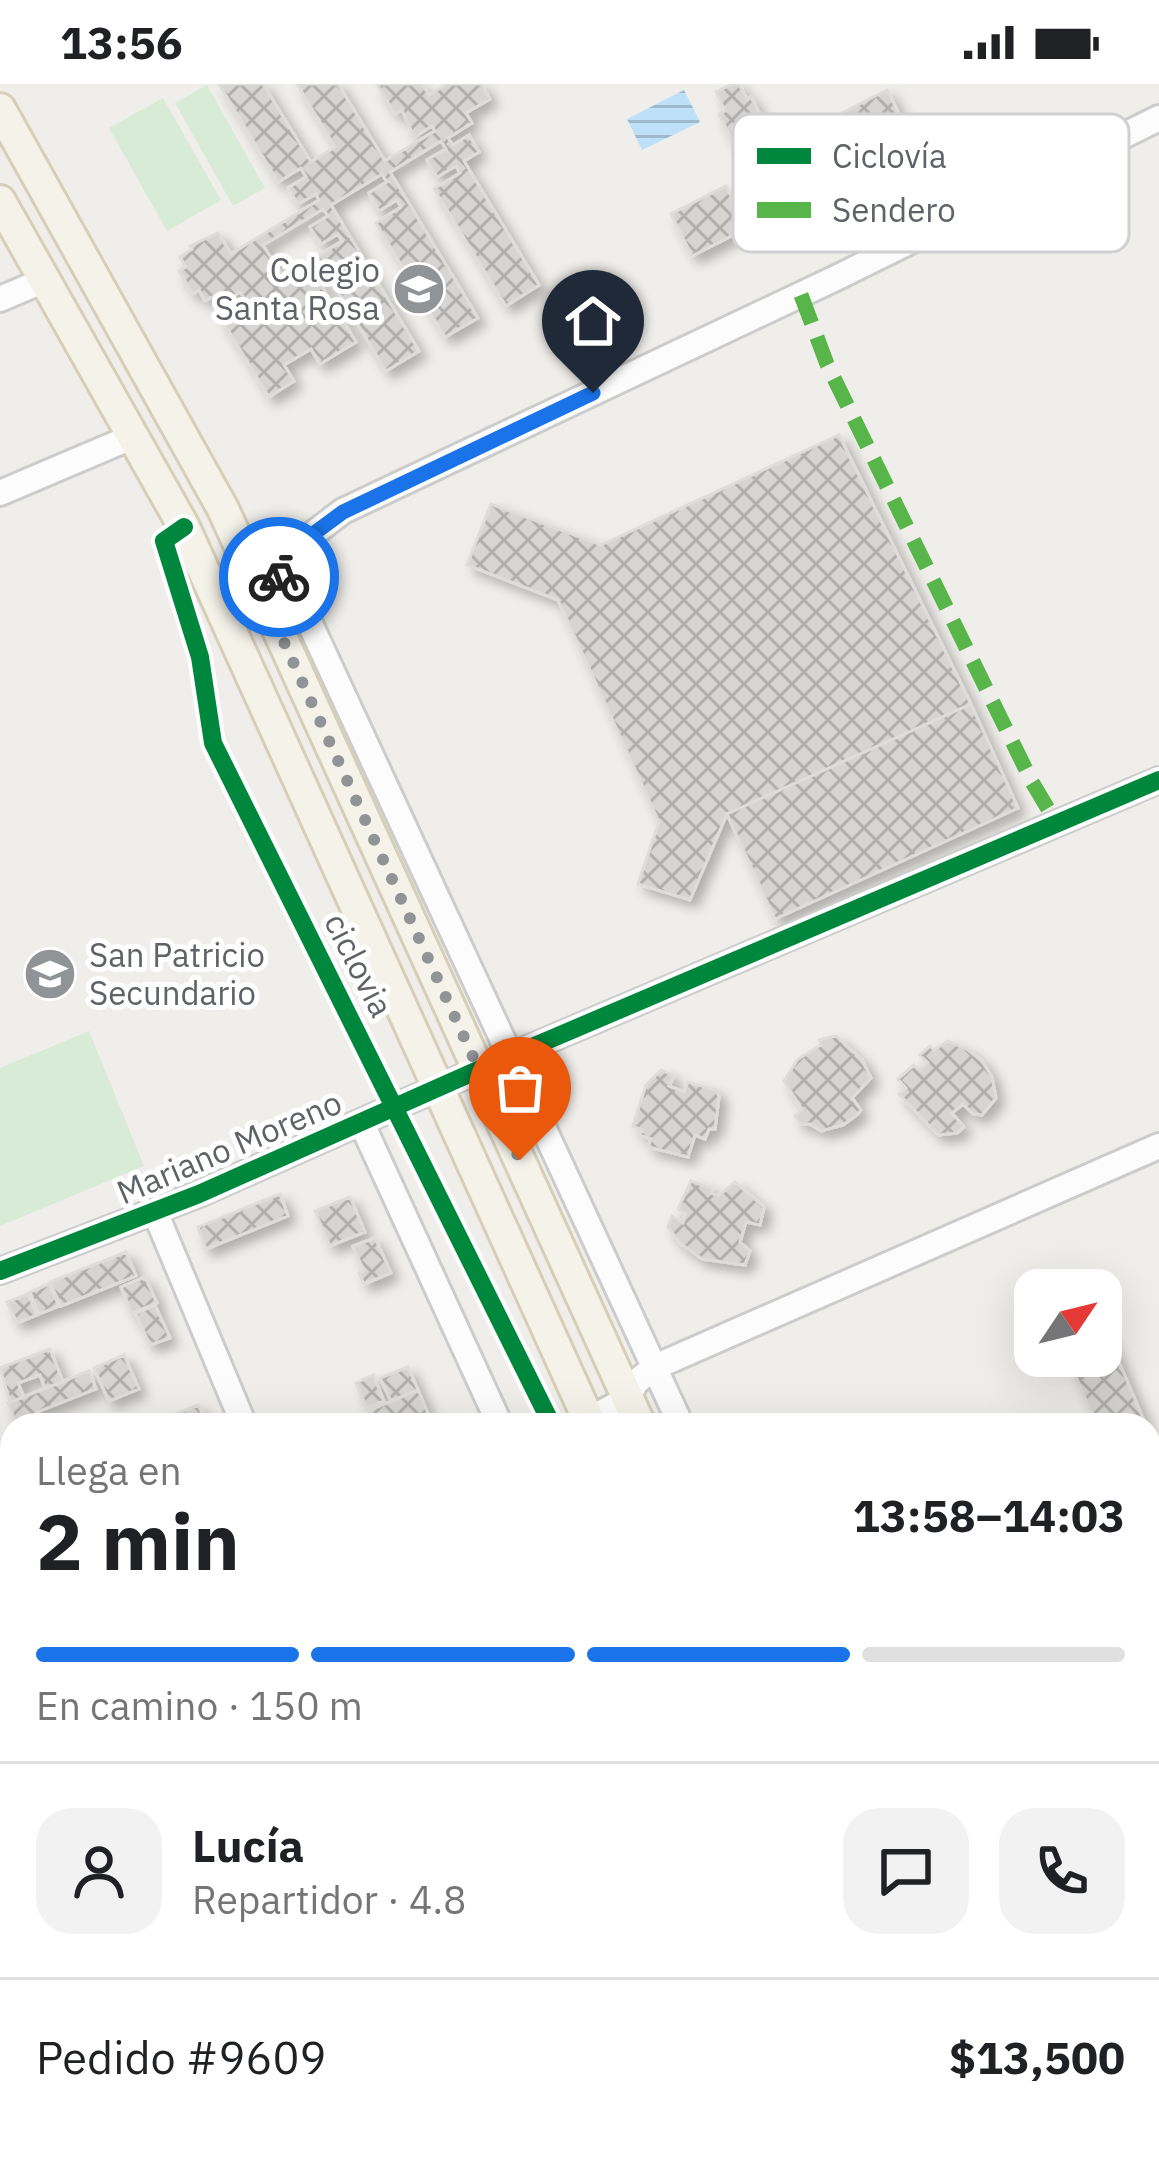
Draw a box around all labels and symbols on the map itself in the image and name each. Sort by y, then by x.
legend [733,114,1129,252]
text: Ciclovía [832,134,947,177]
text: Sendero [832,188,956,231]
place label: Colegio Santa Rosa [215,248,380,329]
school or university icon: Colegio Santa Rosa [391,261,447,317]
pin [542,270,644,393]
courier [219,517,339,637]
street label: ciclovia [315,906,404,1024]
place label: San Patricio Secundario [89,933,265,1014]
school or university icon: San Patricio Secundario [22,946,78,1002]
pin [469,1037,571,1160]
street label: Mariano Moreno [110,1080,348,1213]
north arrow [1014,1269,1122,1377]

